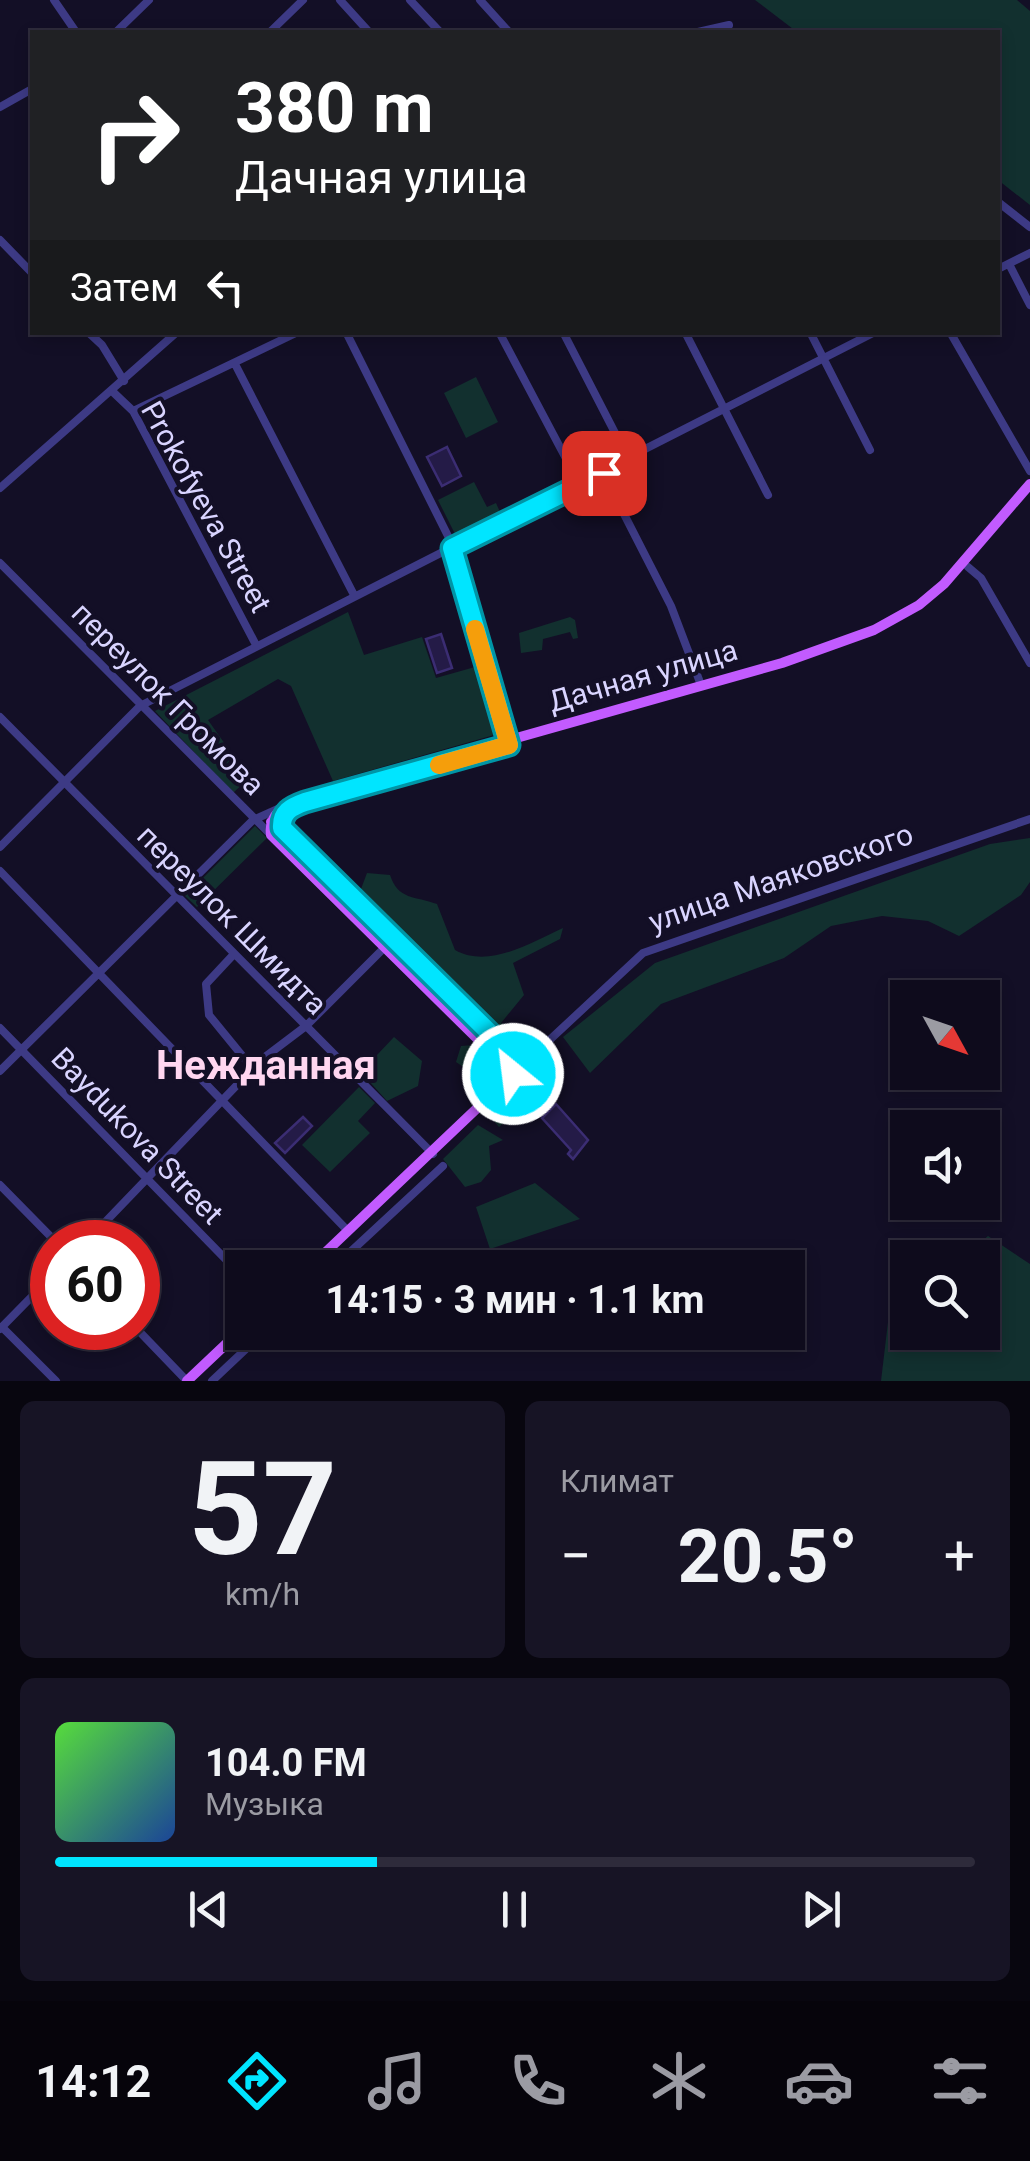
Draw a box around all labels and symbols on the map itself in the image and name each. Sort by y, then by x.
street label: Prokofyeva Street [134,395,279,618]
pin [562,431,647,516]
street label: переулок Громова [65,595,272,802]
street label: Дачная улица [544,632,741,719]
street label: улица Маяковского [644,816,918,939]
street label: переулок Шмидта [130,818,334,1022]
north arrow [890,980,1000,1090]
position arrow [461,1022,565,1126]
street label: Baydukova Street [44,1040,230,1231]
district label: Нежданная [156,1042,376,1089]
speed limit sign: 60 [30,1220,160,1350]

